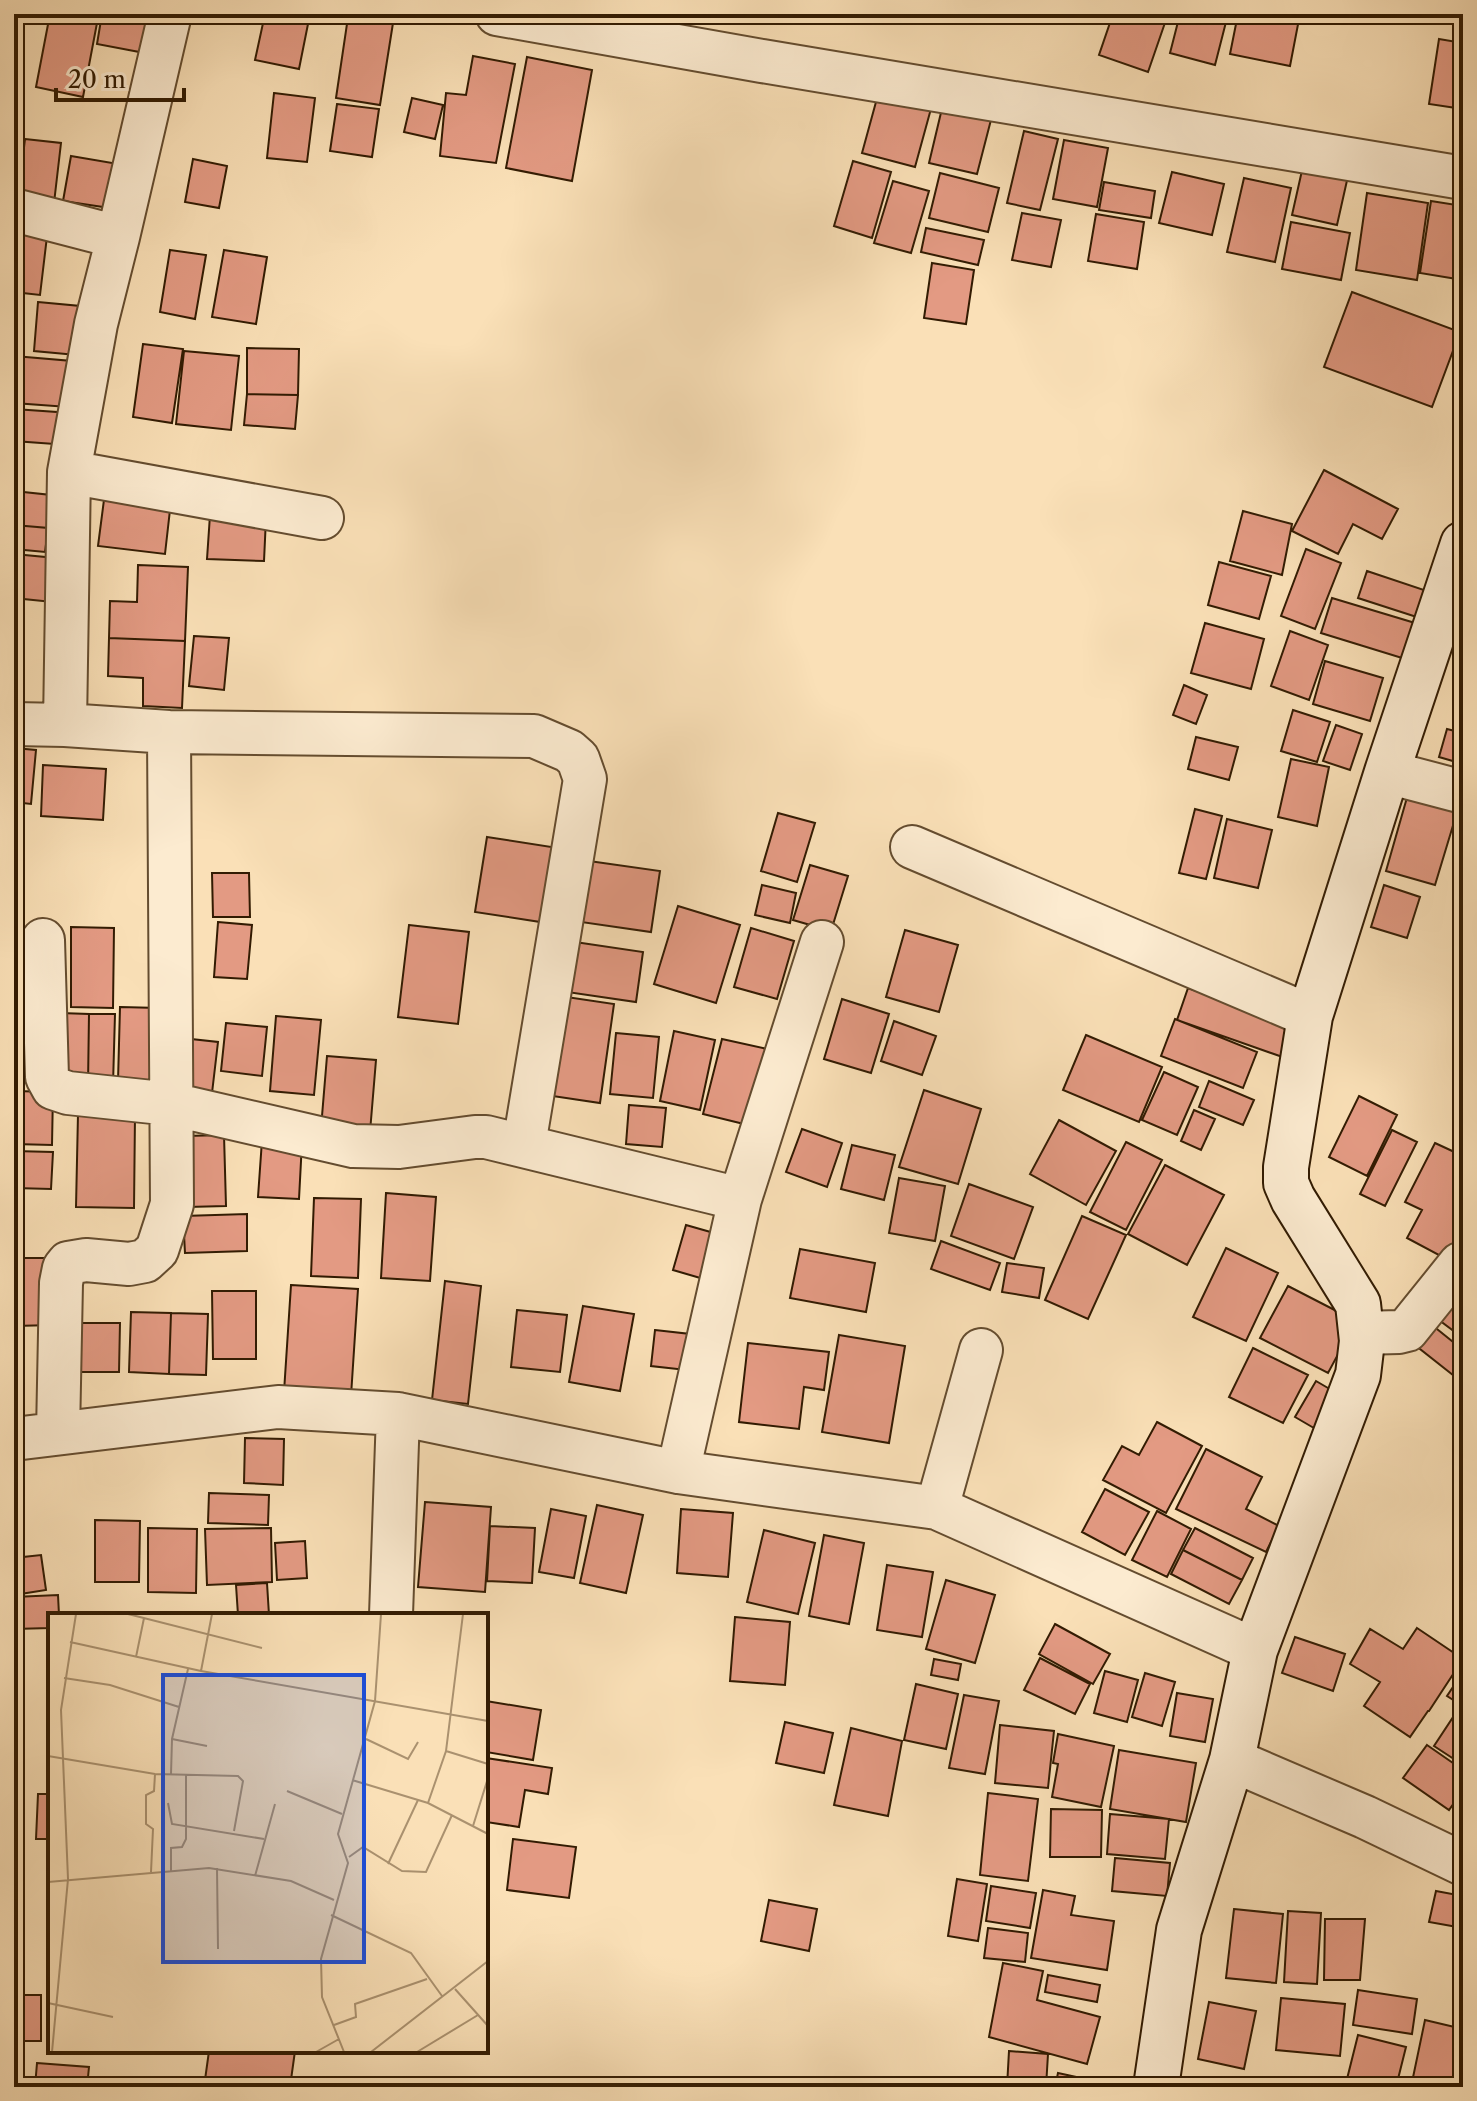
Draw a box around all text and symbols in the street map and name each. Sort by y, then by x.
scale bar [56,52,184,102]
text: 20 m [68,65,126,94]
inset map [48,1613,488,2053]

